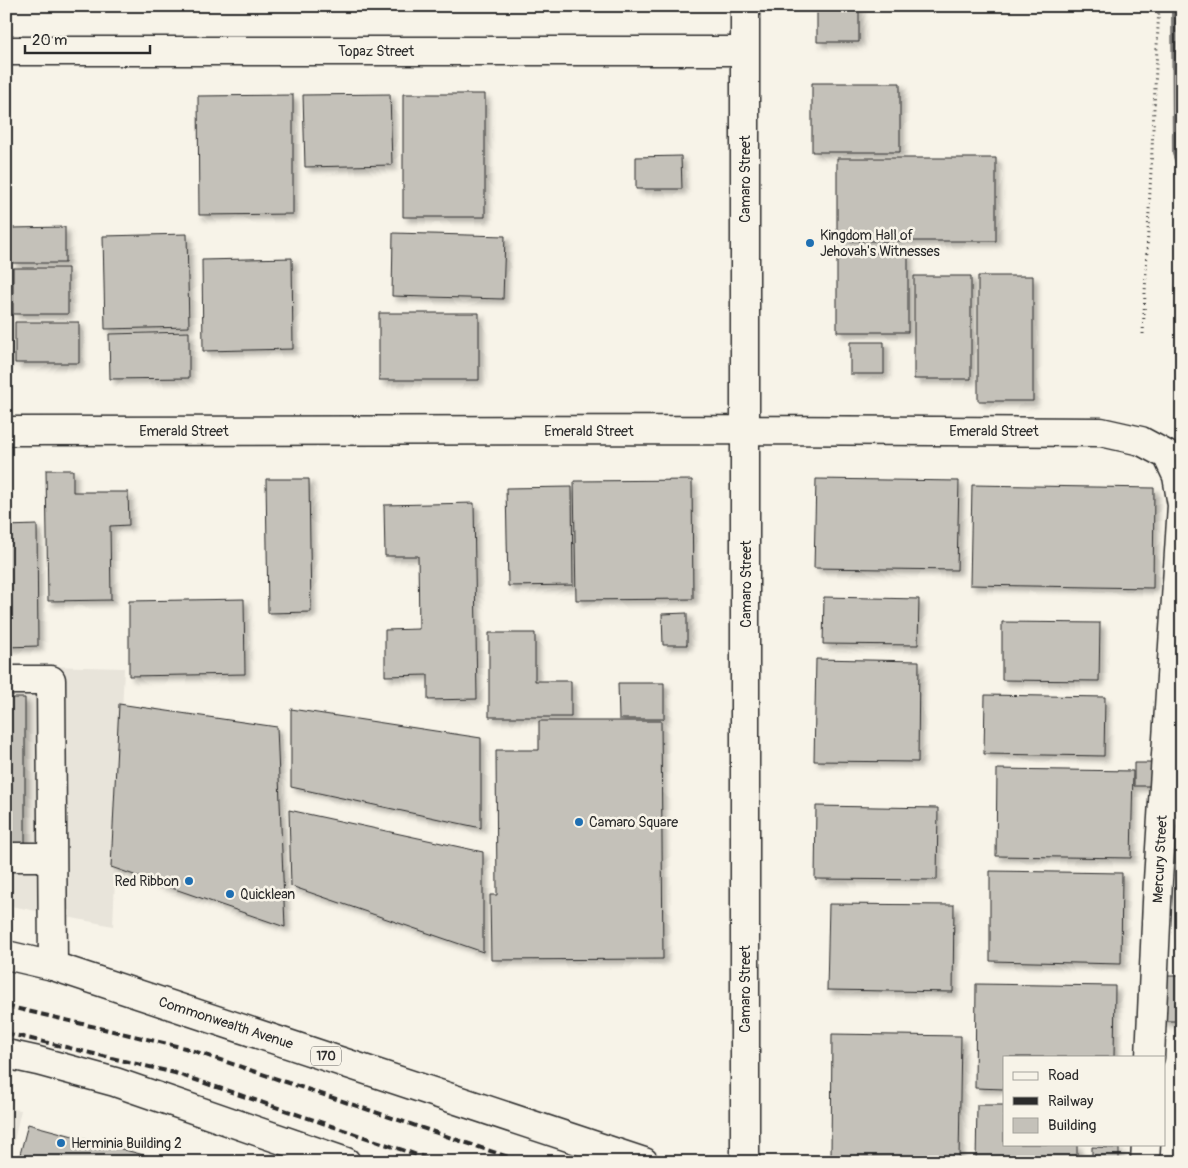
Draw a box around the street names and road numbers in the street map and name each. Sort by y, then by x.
street label: Topaz Street [338,43,414,60]
street label: Camaro Street [737,135,754,223]
street label: Emerald Street [139,423,229,440]
street label: Emerald Street [544,423,634,440]
street label: Emerald Street [949,423,1039,440]
street label: Camaro Street [738,540,755,628]
street label: Mercury Street [1149,814,1171,903]
street label: Camaro Street [737,945,754,1033]
street label: Commonwealth Avenue [157,993,295,1053]
road number: 170 [311,1046,341,1066]

